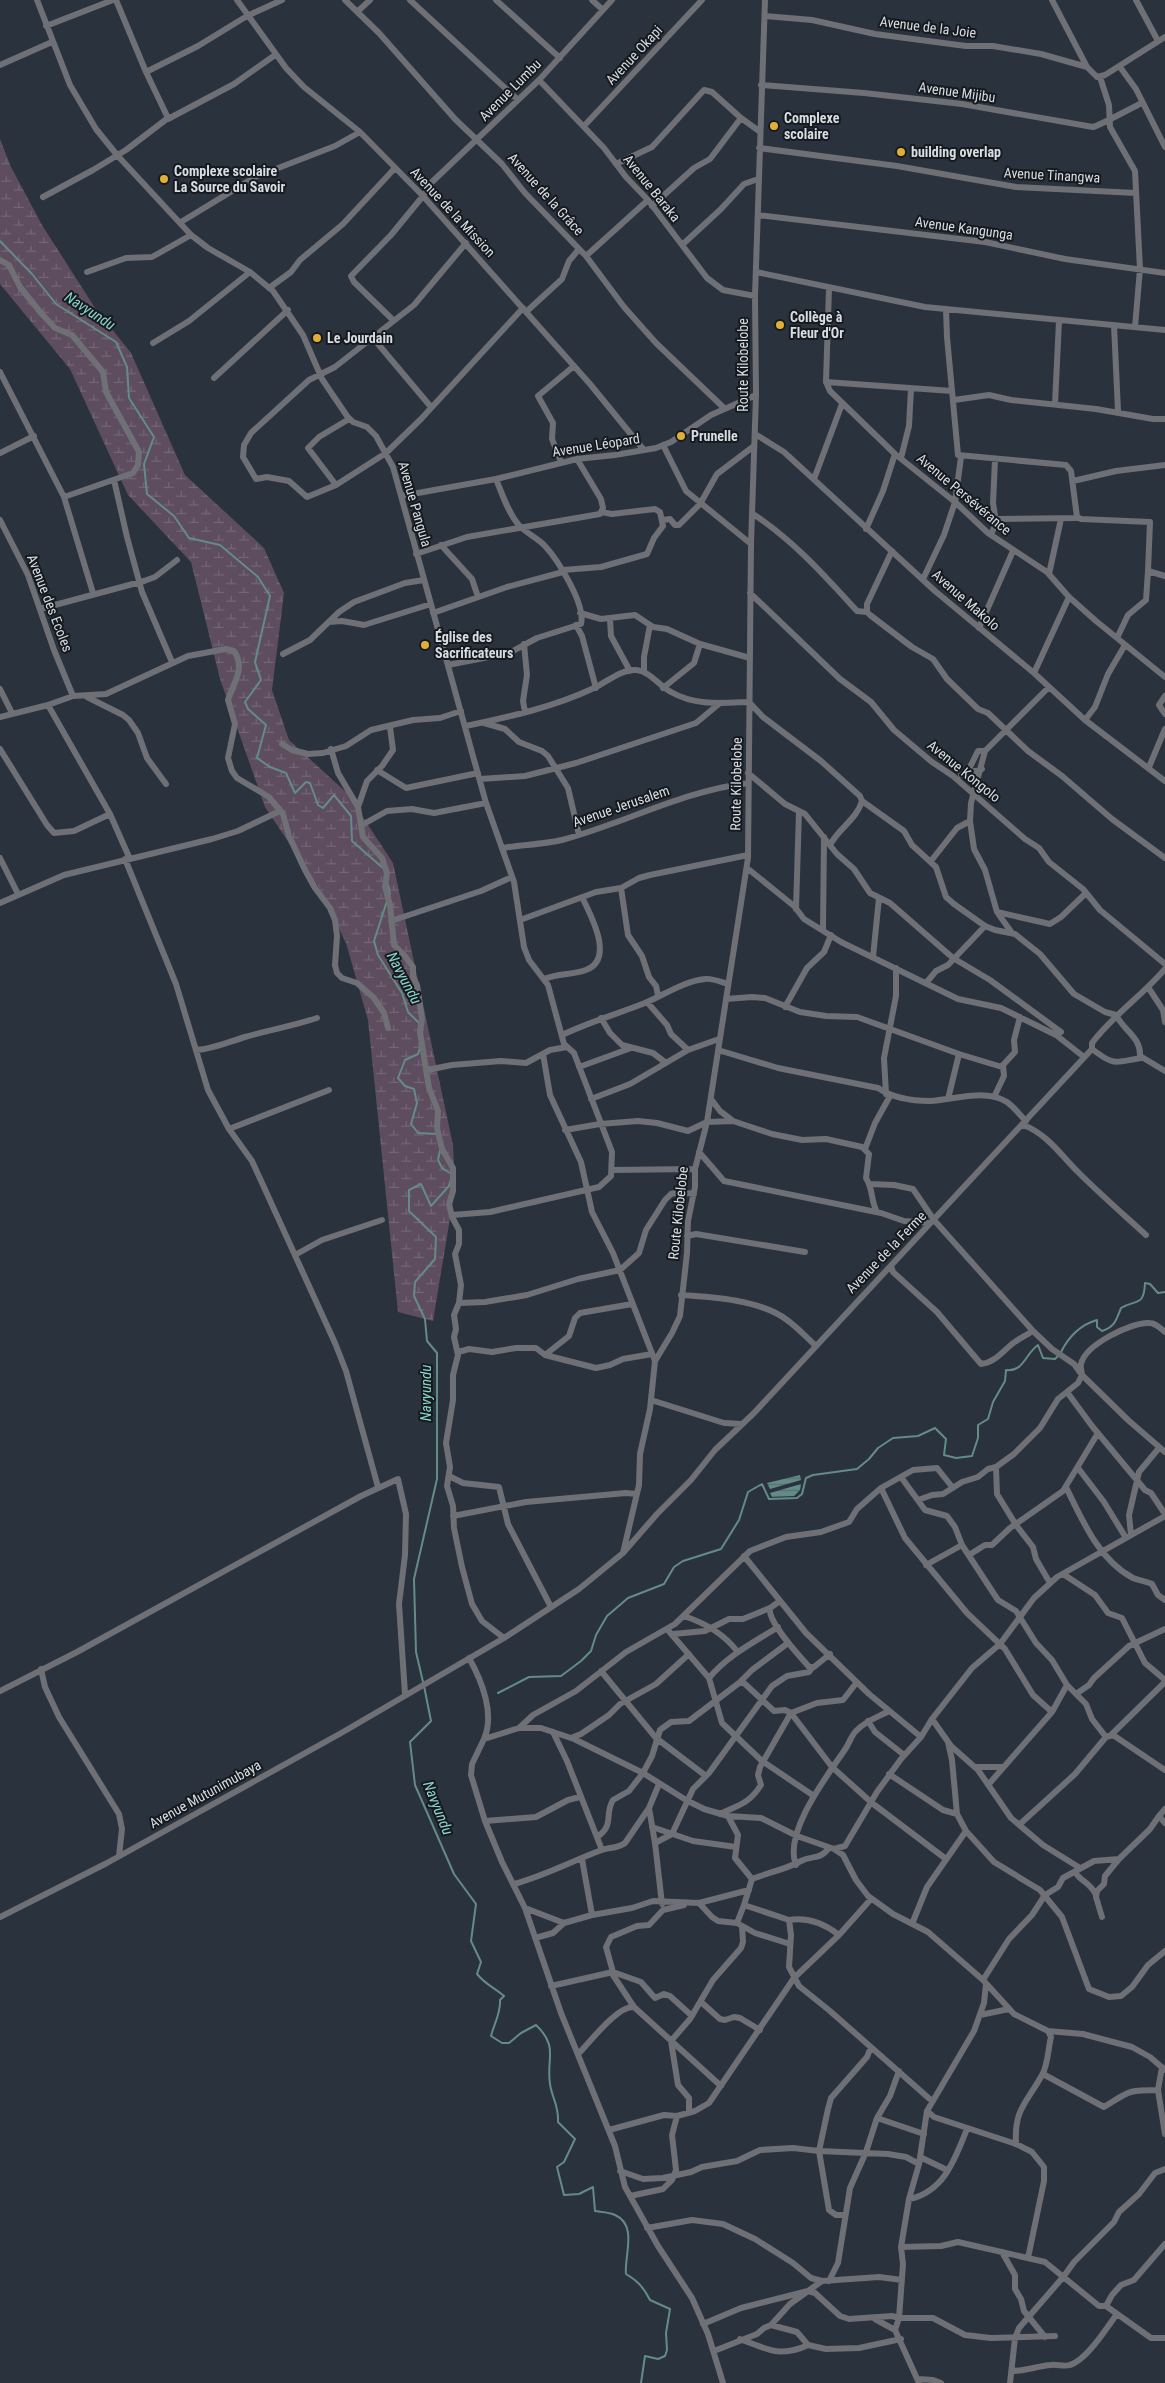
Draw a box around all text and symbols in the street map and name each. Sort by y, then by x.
street label: Avenue de la Joie [879,13,978,41]
street label: Avenue Okapi [603,22,665,88]
street label: Avenue Lumbu [476,56,544,124]
street label: Avenue Mijibu [918,79,996,105]
place label: Complexe scolaire [784,110,840,142]
marker: Complexe scolaire [768,120,780,132]
place label: building overlap [911,144,1001,160]
marker: building overlap [895,146,907,158]
street label: Avenue de la Grâce [505,149,587,239]
street label: Avenue Baraka [620,151,684,225]
place label: Complexe scolaire La Source du Savoir [174,163,286,195]
street label: Avenue de la Mission [407,164,499,260]
street label: Avenue Tinangwa [1003,164,1101,186]
marker: Complexe scolaire La Source du Savoir [158,173,170,185]
street label: Avenue Kangunga [914,213,1014,243]
water label: Navyundu [61,288,119,334]
place label: Collège à Fleur d'Or [790,309,844,341]
street label: Route Kilobelobe [735,318,751,412]
marker: Collège à Fleur d'Or [774,319,786,331]
place label: Le Jourdain [327,330,393,346]
marker: Le Jourdain [311,332,323,344]
place label: Prunelle [691,428,738,444]
street label: Avenue Léopard [551,430,641,460]
marker: Prunelle [675,430,687,442]
street label: Avenue Persévérance [914,450,1015,538]
street label: Avenue Pangula [395,459,435,549]
street label: Avenue des Ecoles [24,552,76,654]
street label: Avenue Makolo [929,566,1003,634]
place label: Église des Sacrificateurs [435,628,513,661]
marker: Église des Sacrificateurs [419,639,431,651]
street label: Route Kilobelobe [727,737,745,831]
street label: Avenue Kongolo [924,737,1004,805]
street label: Avenue Jerusalem [571,782,671,830]
water label: Navyundu [383,949,425,1007]
street label: Route Kilobelobe [665,1165,691,1260]
street label: Avenue de la Ferme [843,1207,930,1296]
water label: Navyundu [417,1365,435,1421]
street label: Avenue Mutunimubaya [146,1757,264,1831]
water label: Navyundu [419,1778,457,1838]

